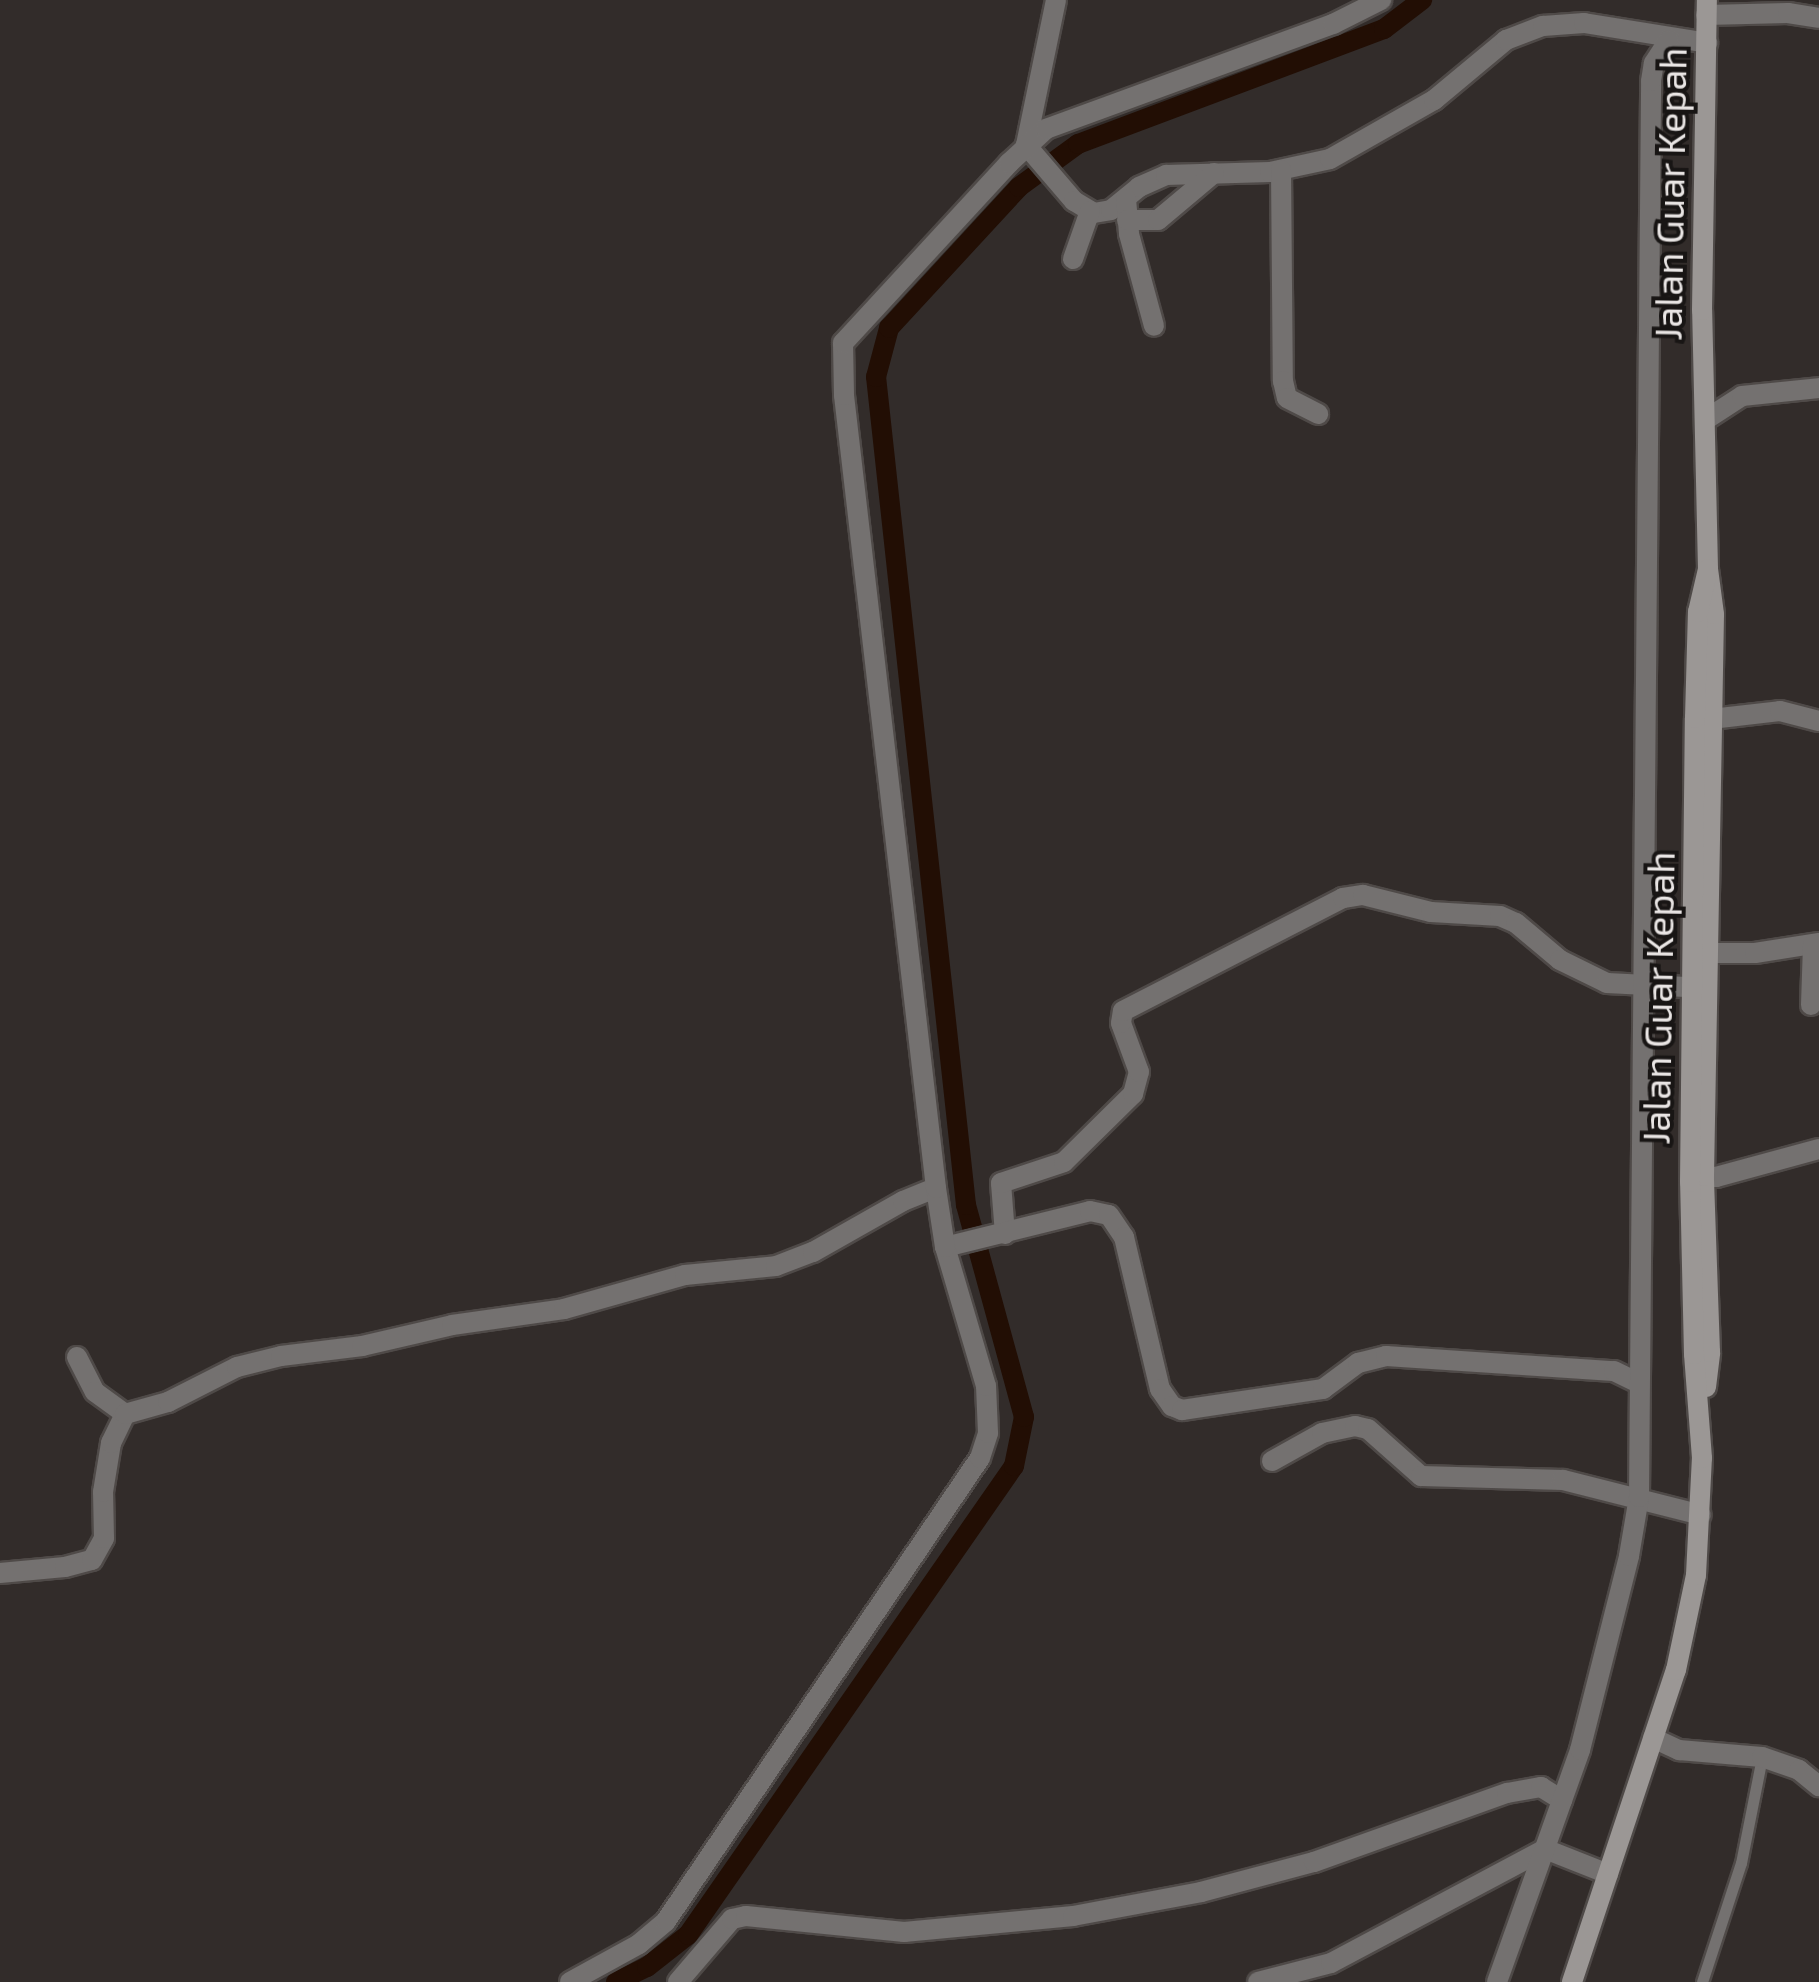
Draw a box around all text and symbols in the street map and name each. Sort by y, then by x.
street label: Jalan Guar Kepah [1645,47,1695,341]
street label: Jalan Guar Kepah [1633,851,1683,1145]

